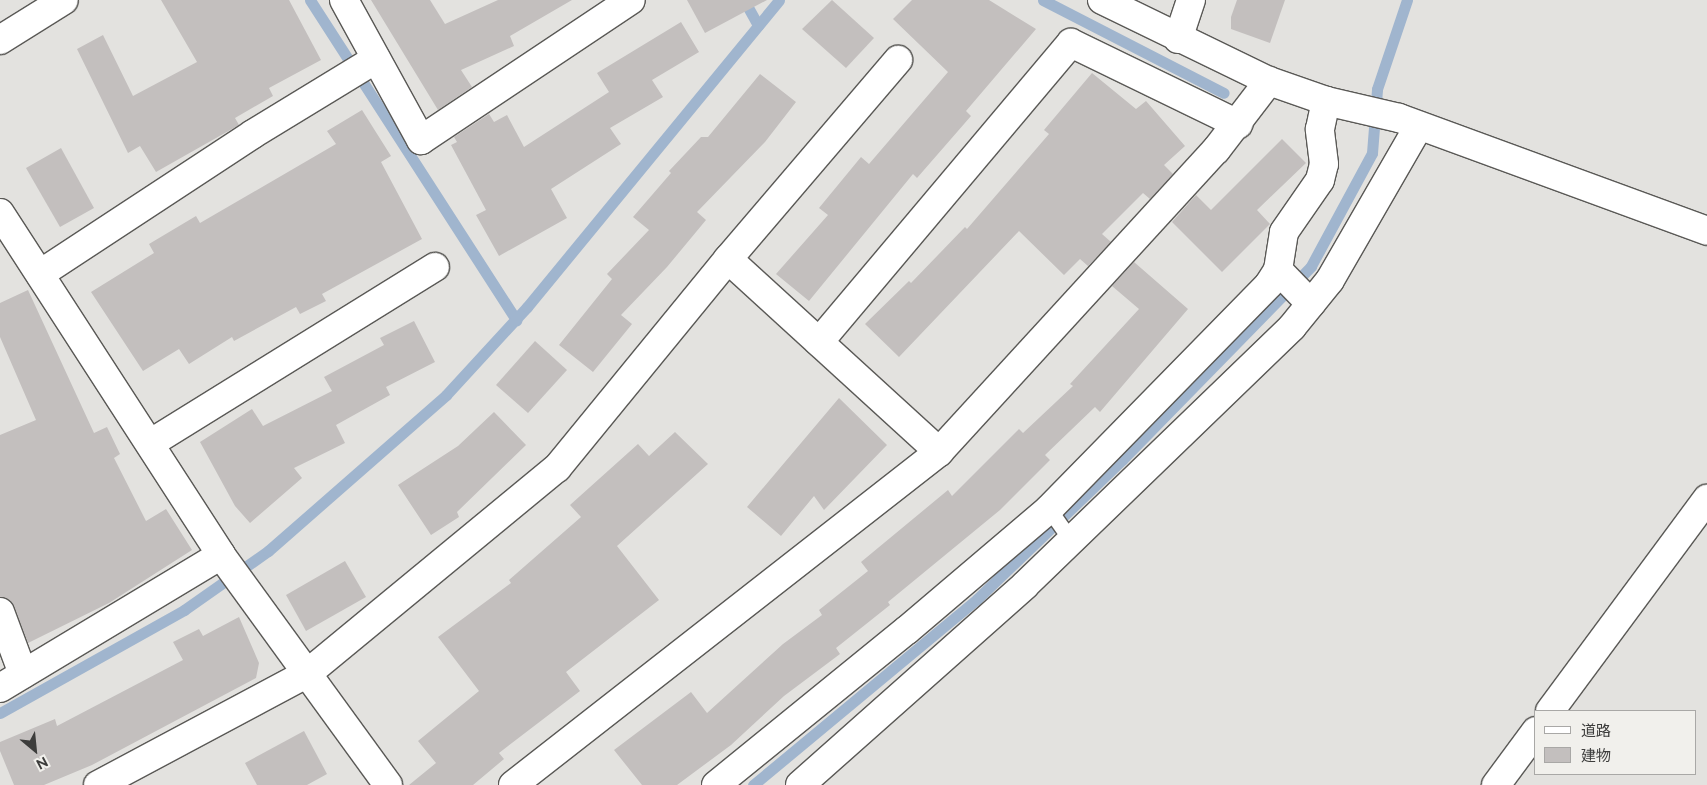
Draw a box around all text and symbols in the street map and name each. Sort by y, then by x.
legend [1534,710,1697,775]
text: 道路 [1581,722,1611,740]
north arrow [10,725,60,775]
text: 建物 [1581,747,1611,765]
text: N [34,754,51,773]

